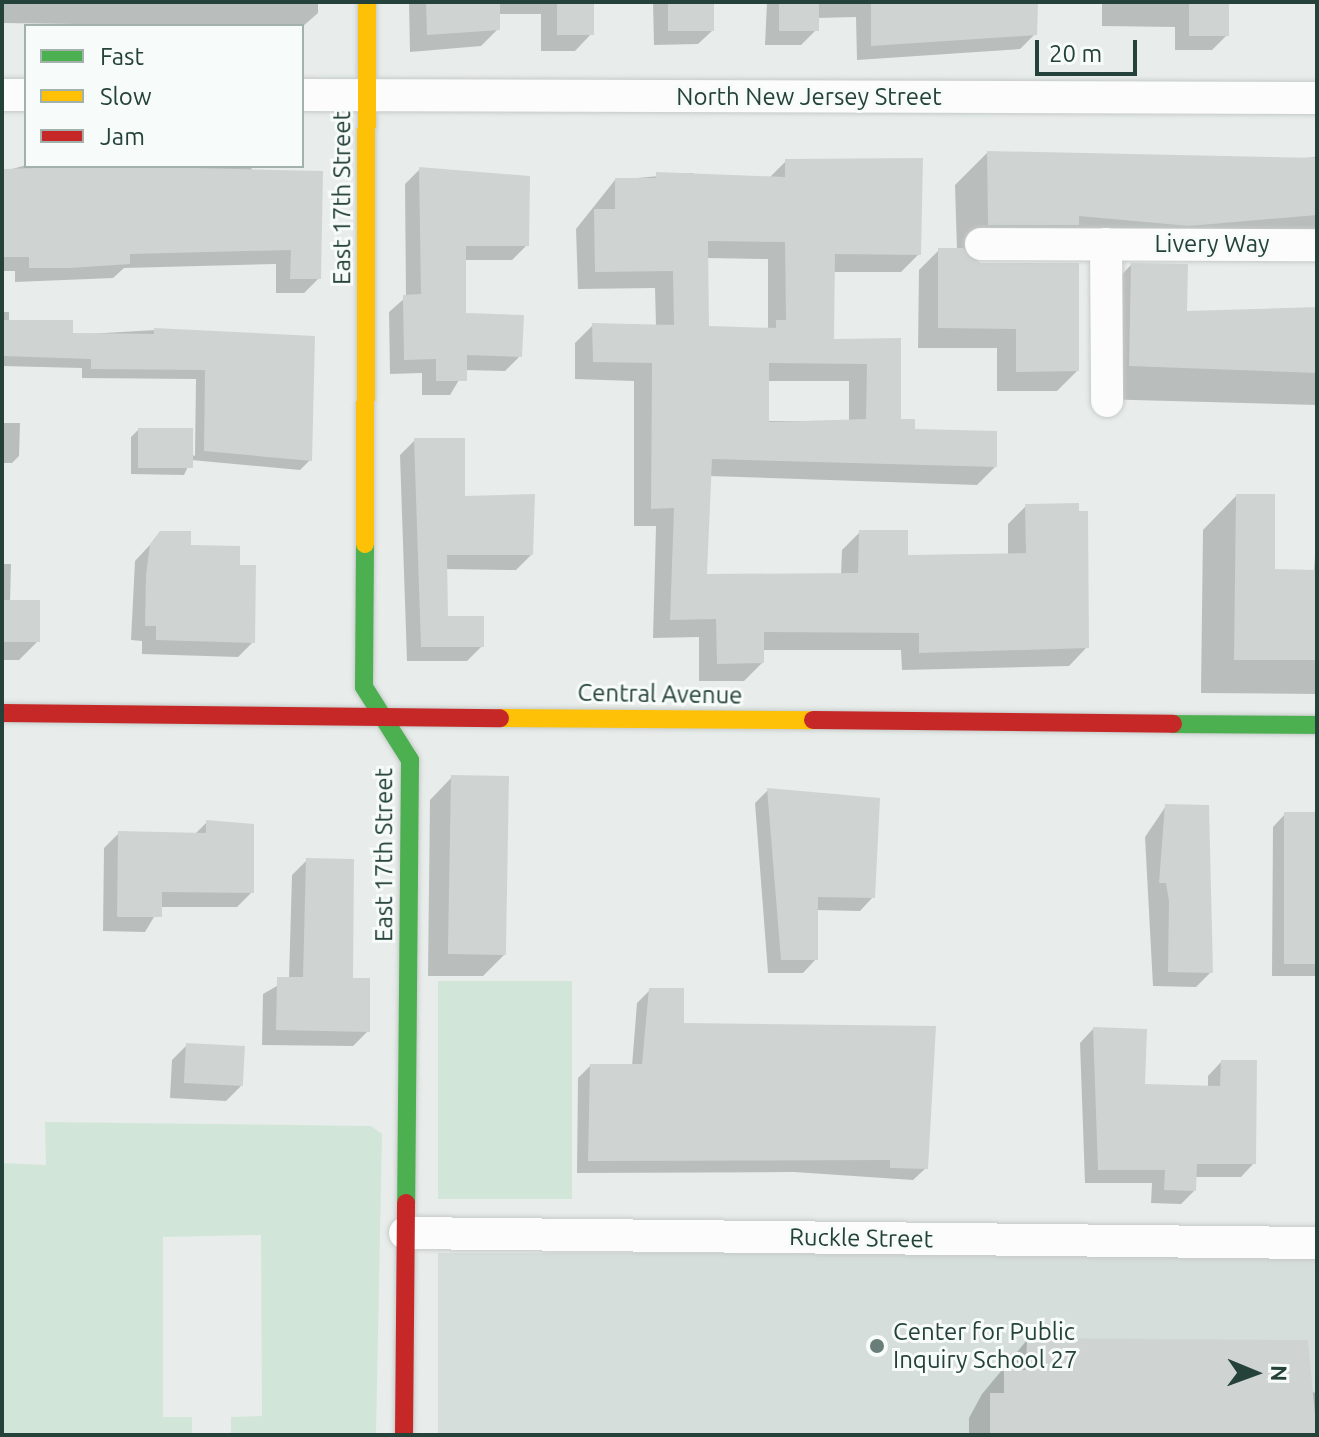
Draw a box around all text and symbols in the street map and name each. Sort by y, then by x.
legend [24,24,304,168]
scale bar [1039,24,1141,74]
text: 20 m [1049,40,1102,67]
text: Fast [100,43,144,70]
text: Slow [100,83,152,110]
street label: North New Jersey Street [676,83,942,111]
street label: East 17th Street [328,111,356,285]
text: Jam [100,123,145,150]
street label: Livery Way [1154,230,1270,258]
street label: Central Avenue [577,678,743,710]
street label: East 17th Street [370,768,398,942]
street label: Ruckle Street [789,1222,933,1254]
place label: Center for Public Inquiry School 27 [893,1318,1077,1374]
north arrow [1215,1333,1295,1413]
marker: Center for Public Inquiry School 27 [868,1337,886,1355]
text: N [1267,1365,1292,1382]

